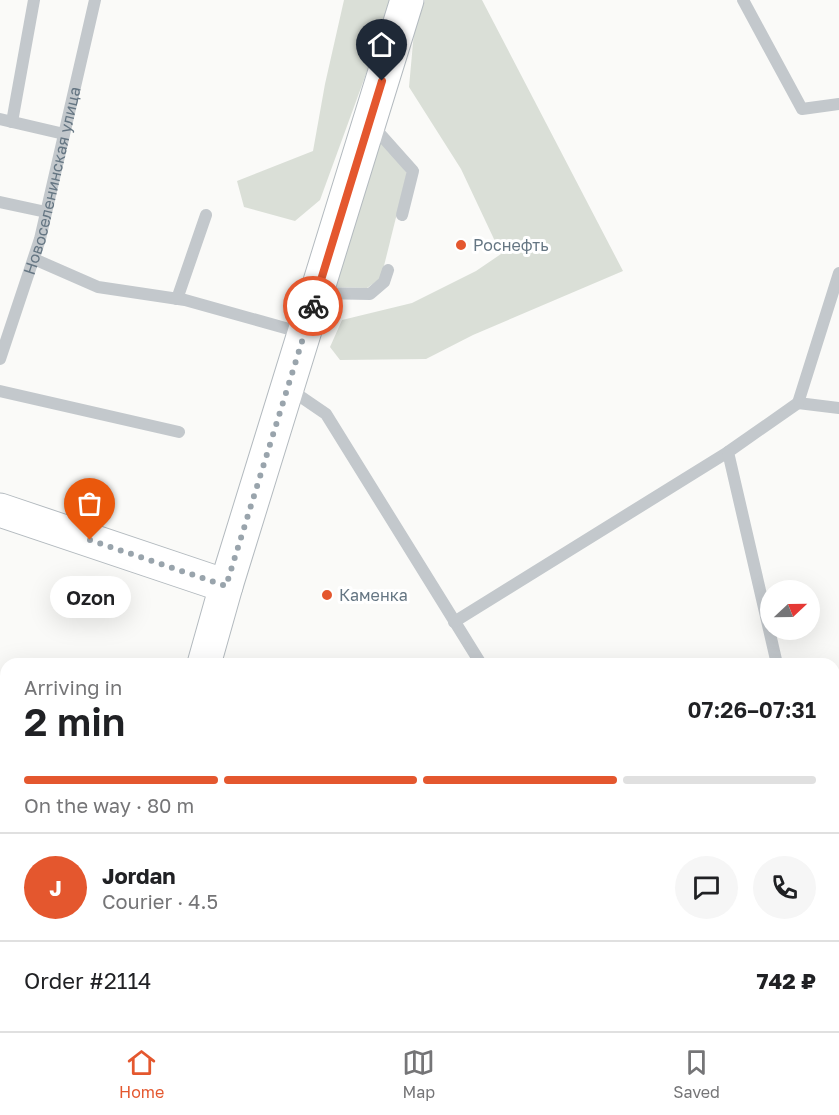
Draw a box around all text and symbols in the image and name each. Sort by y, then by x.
pin [356,19,407,81]
icon: home [365,28,398,61]
street label: Новоселенинская улица [19,85,85,277]
place label: Роснефть [473,235,549,255]
marker: Роснефть [454,238,468,252]
courier [283,276,343,336]
icon: bike [297,290,330,323]
pin [64,478,115,540]
icon: bag [73,487,106,520]
callout: Ozon [50,576,130,618]
north arrow [760,580,820,640]
map controls [760,580,820,640]
text: Ozon [66,585,115,609]
place label: Каменка [339,585,408,605]
marker: Каменка [320,588,334,602]
text: Arriving in [24,675,122,699]
text: 07:26–07:31 [688,696,816,723]
text: 2 min [24,698,125,745]
text: On the way · 80 m [24,793,194,817]
button: chat [675,856,738,919]
button: phone [753,856,816,919]
text: Jordan [102,862,176,889]
text: J [49,874,62,901]
text: Courier · 4.5 [102,889,218,913]
text: Order #2114 [24,967,152,994]
text: 742 ₽ [756,967,816,994]
tab: Home [119,1046,164,1102]
tab: Map [402,1046,435,1102]
tab: Saved [673,1046,720,1102]

